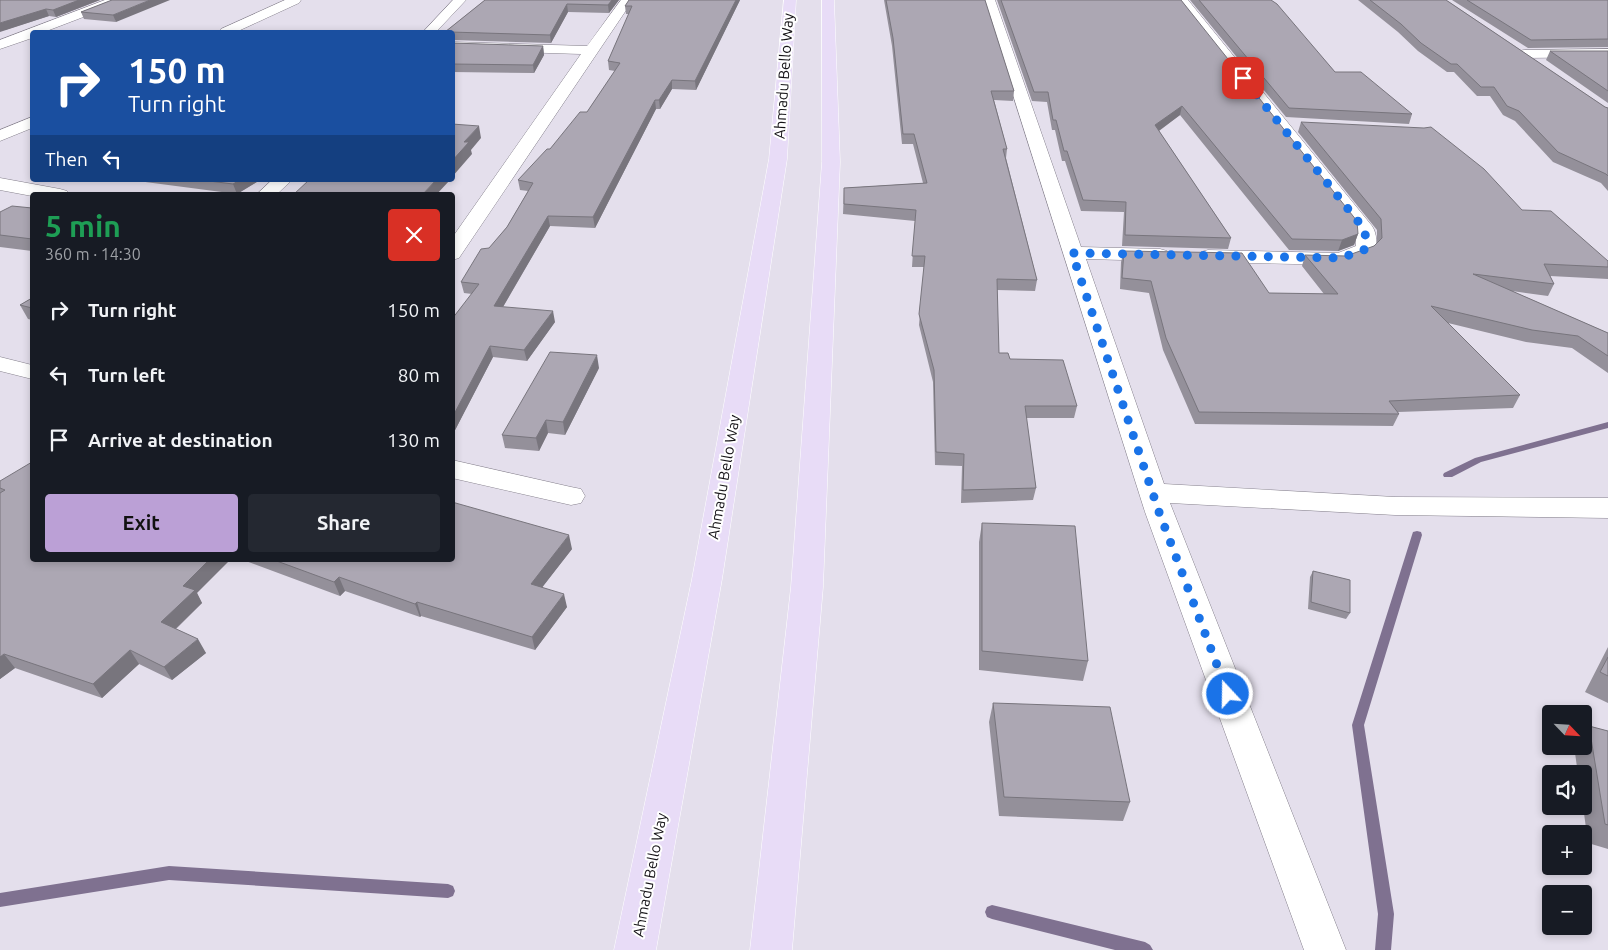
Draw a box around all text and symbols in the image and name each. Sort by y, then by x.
street label: Ahmadu Bello Way [771,12,796,139]
icon: right [45,50,110,115]
text: 150 m [128,50,226,90]
pin [1222,57,1264,99]
icon: arrive [1229,64,1257,92]
text: Turn right [128,91,226,116]
icon: left [98,145,126,173]
text: Then [45,148,88,170]
text: 5 min [45,209,121,243]
button: close [388,209,440,261]
text: 360 m · 14:30 [45,245,141,263]
icon: right [45,296,73,324]
text: Turn right [88,299,176,321]
text: 150 m [387,299,440,321]
icon: left [45,361,73,389]
text: Turn left [88,364,166,386]
text: 80 m [398,364,440,386]
street label: Ahmadu Bello Way [704,413,743,540]
icon: arrive [45,426,73,454]
text: Arrive at destination [88,429,273,451]
text: 130 m [387,429,440,451]
button: Exit [45,494,238,552]
button: Share [248,494,440,552]
position arrow [1201,667,1253,719]
north arrow [1542,705,1592,755]
map controls [1542,705,1592,935]
button: sound [1542,765,1592,815]
street label: Ahmadu Bello Way [629,811,670,938]
button: + [1542,825,1592,875]
button: − [1542,885,1592,935]

